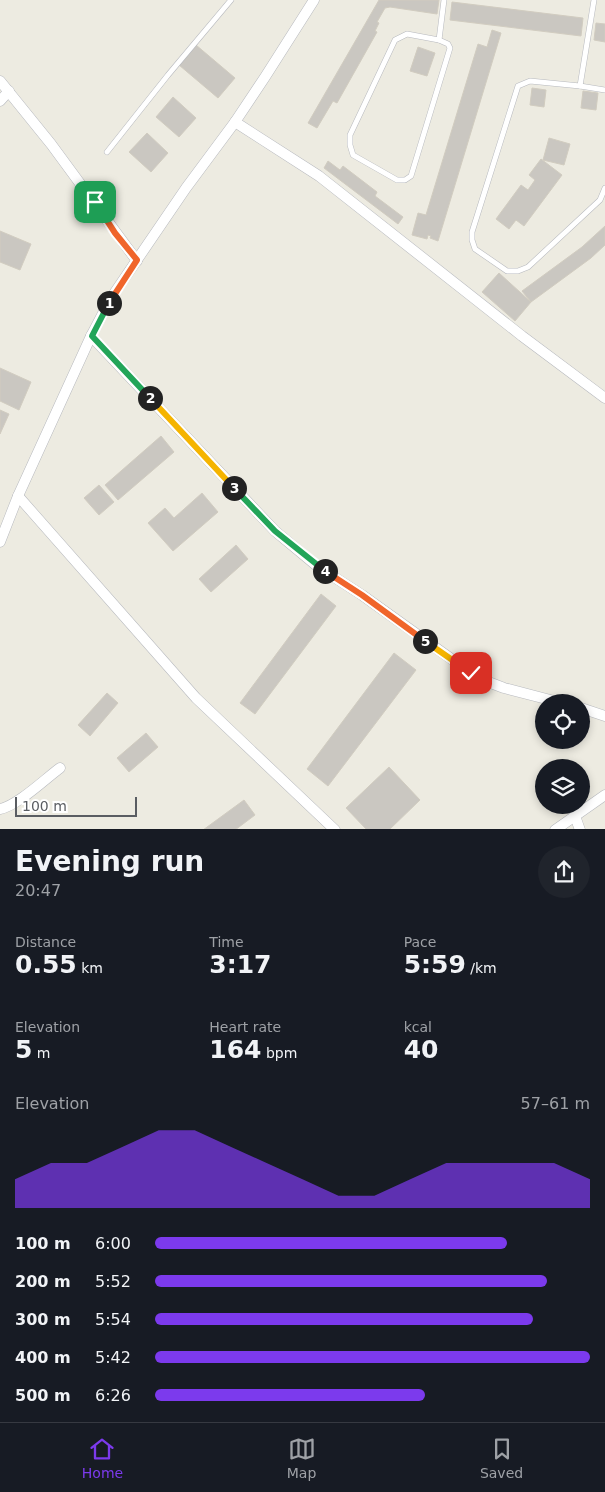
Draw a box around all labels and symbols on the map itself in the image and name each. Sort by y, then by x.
pin [74,181,116,223]
pin: 1 [96,290,122,316]
pin: 2 [138,386,162,410]
pin: 3 [222,476,246,500]
pin: 4 [312,558,338,584]
pin: 5 [412,628,438,654]
pin [450,652,492,694]
scale bar [15,794,138,818]

